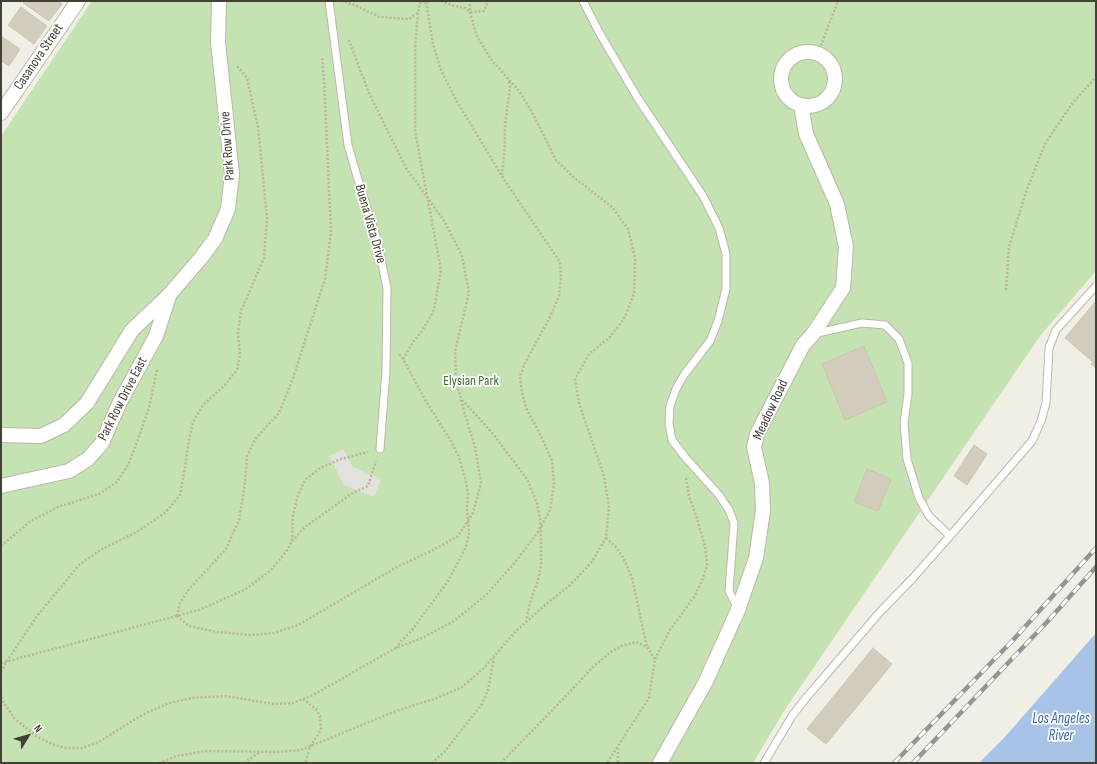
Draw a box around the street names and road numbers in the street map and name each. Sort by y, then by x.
street label: Casanova Street [11,21,67,93]
street label: Park Row Drive [217,111,239,181]
street label: Buena Vista Drive [351,183,389,265]
street label: Park Row Drive East [95,354,151,444]
street label: Meadow Road [750,377,792,443]

